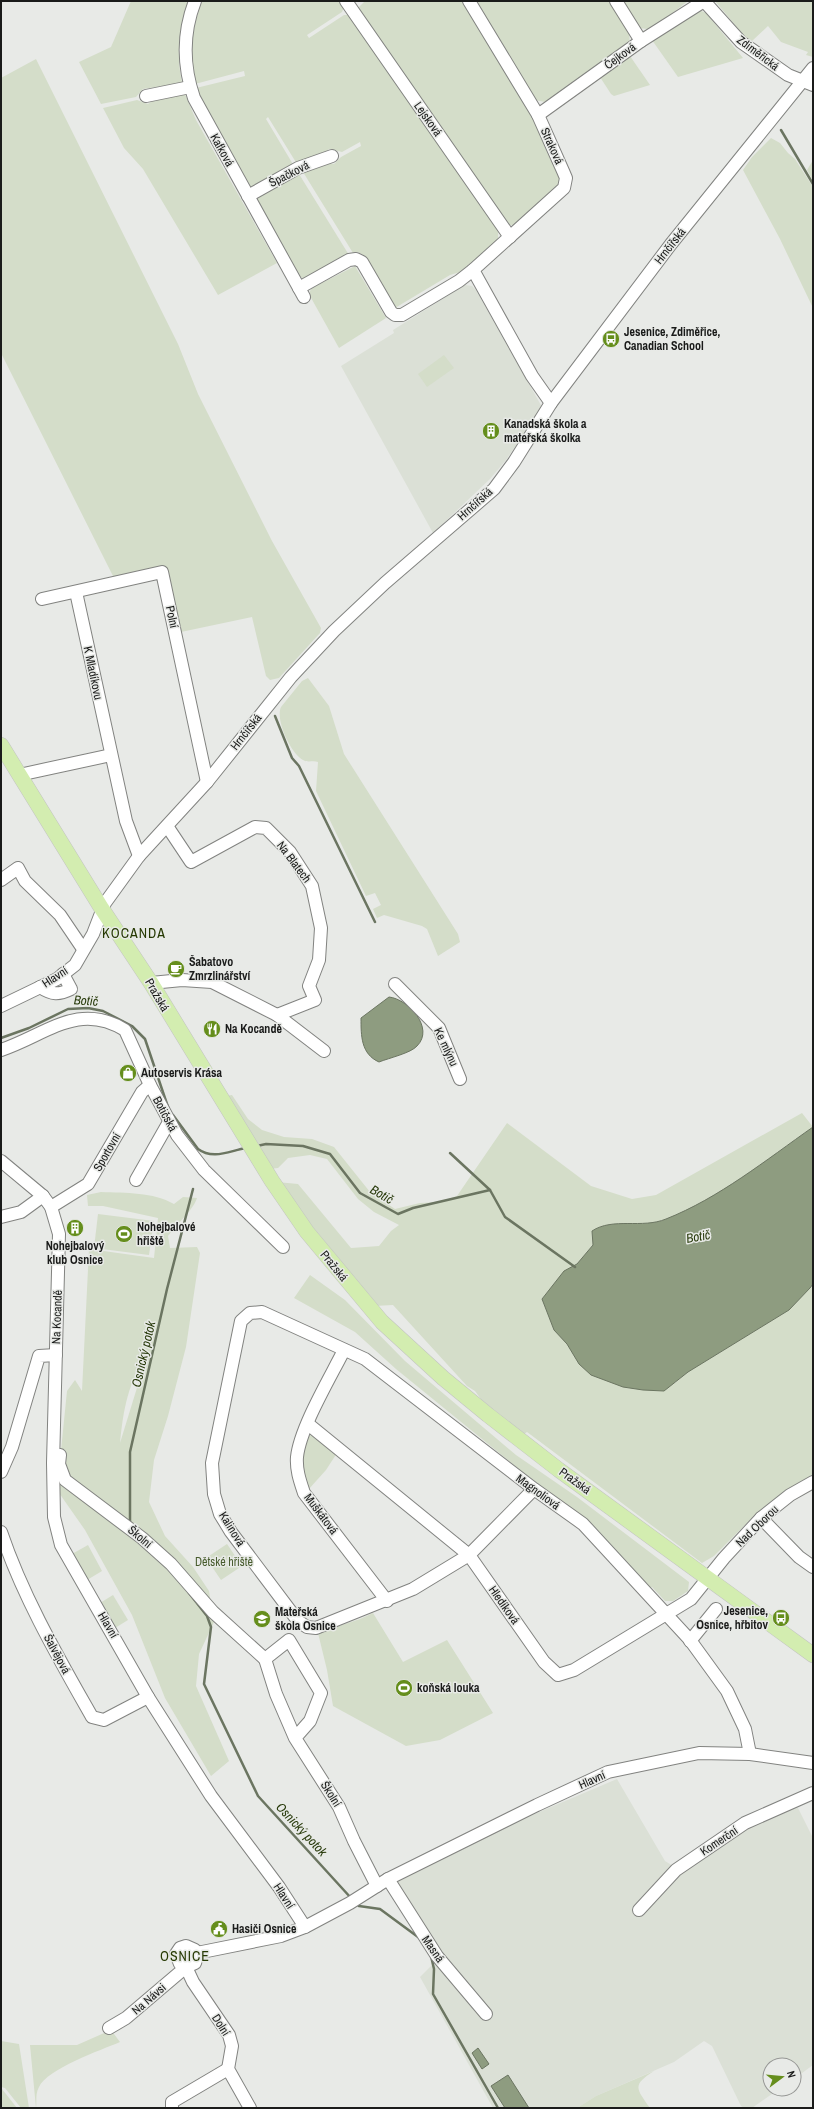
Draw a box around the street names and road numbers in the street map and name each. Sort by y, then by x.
street label: Zdiměřická [734,32,783,75]
street label: Čejková [601,39,640,73]
street label: Lejsková [410,99,446,140]
street label: Straková [537,125,567,167]
street label: Kafková [206,131,238,170]
street label: Špačková [266,157,312,191]
street label: Hrnčířská [651,224,690,268]
street label: Hrnčířská [454,484,496,524]
street label: Polní [162,604,182,630]
street label: K Mladíkovu [80,645,106,701]
street label: Hrnčířská [227,710,266,754]
street label: Na Blatech [273,838,315,886]
street label: Hlavní [39,963,71,991]
street label: Pražská [141,976,173,1015]
street label: Ke mlýnu [430,1025,462,1069]
street label: Botičská [149,1094,181,1135]
street label: Sportovní [90,1130,125,1174]
street label: Pražská [317,1247,352,1285]
street label: Na Kocandě [48,1290,66,1344]
street label: Pražská [556,1464,595,1498]
street label: Magnoliová [513,1471,564,1514]
street label: Muškátová [300,1490,342,1538]
street label: Nad Oborou [732,1502,782,1550]
street label: Kalinová [215,1509,249,1550]
street label: Školní [124,1522,156,1552]
street label: Hledíková [485,1582,523,1628]
street label: Hlavní [94,1609,122,1641]
street label: Šalvějová [40,1631,74,1677]
street label: Hlavní [576,1767,608,1793]
street label: Školní [317,1778,345,1810]
street label: Komerční [697,1822,741,1859]
street label: Hlavní [270,1880,298,1912]
street label: Masná [418,1932,448,1966]
street label: Na Návsi [128,1980,170,2018]
street label: Dolní [208,2011,234,2039]

